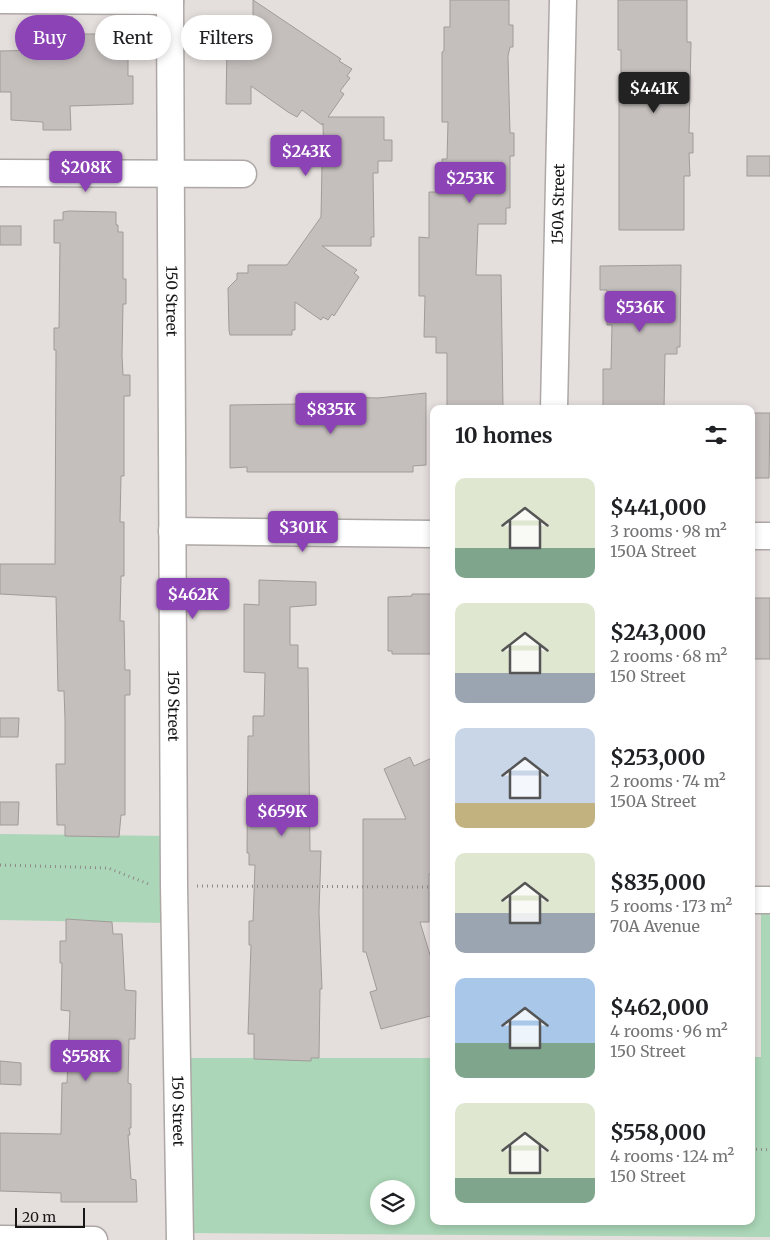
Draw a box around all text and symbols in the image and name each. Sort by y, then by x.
chip: Buy [15,15,85,60]
chip: Rent [95,15,171,60]
chip: Filters [181,15,272,60]
pin: $441K [619,72,689,114]
text: $441K [629,78,679,98]
pin: $243K [271,134,341,177]
text: $243K [281,141,331,161]
pin: $208K [51,150,121,193]
text: $208K [60,157,112,177]
pin: $253K [435,162,505,204]
street label: 150A Street [548,163,568,245]
text: $253K [446,168,494,188]
street label: 150 Street [162,265,182,337]
pin: $536K [605,290,675,333]
text: $536K [616,297,664,317]
pin: $835K [296,392,366,435]
text: $835K [306,399,356,419]
icon: filters [702,421,730,449]
text: 10 homes [455,422,553,449]
text: $441,000 [610,494,706,521]
icon: home [495,498,555,558]
pin: $301K [268,510,338,553]
text: $301K [279,517,327,537]
text: 3 rooms · 98 m² [610,521,727,541]
text: 150A Street [610,541,697,561]
pin: $462K [158,578,228,620]
text: $462K [167,584,219,604]
text: $243,000 [610,619,706,646]
icon: home [495,623,555,683]
text: 2 rooms · 68 m² [610,646,727,666]
text: 150 Street [610,666,686,686]
street label: 150 Street [164,670,183,742]
text: $253,000 [610,744,706,771]
icon: home [495,748,555,808]
text: 2 rooms · 74 m² [610,771,726,791]
text: 150A Street [610,791,697,811]
pin: $659K [247,794,317,837]
text: $659K [257,801,307,821]
text: $835,000 [610,869,706,896]
icon: home [495,873,555,933]
text: 5 rooms · 173 m² [610,896,732,916]
text: 70A Avenue [610,916,700,936]
text: $462,000 [610,994,709,1021]
icon: home [495,998,555,1058]
text: 4 rooms · 96 m² [610,1021,728,1041]
pin: $558K [51,1040,121,1082]
text: 150 Street [610,1041,686,1061]
text: $558K [61,1046,111,1066]
street label: 150 Street [168,1075,188,1147]
text: $558,000 [610,1119,706,1146]
icon: home [495,1123,555,1183]
text: 4 rooms · 124 m² [610,1146,734,1166]
text: 150 Street [610,1166,686,1186]
map controls [370,1180,415,1225]
button: layers [370,1180,415,1225]
scale bar [15,1205,85,1228]
text: 20 m [22,1208,56,1226]

